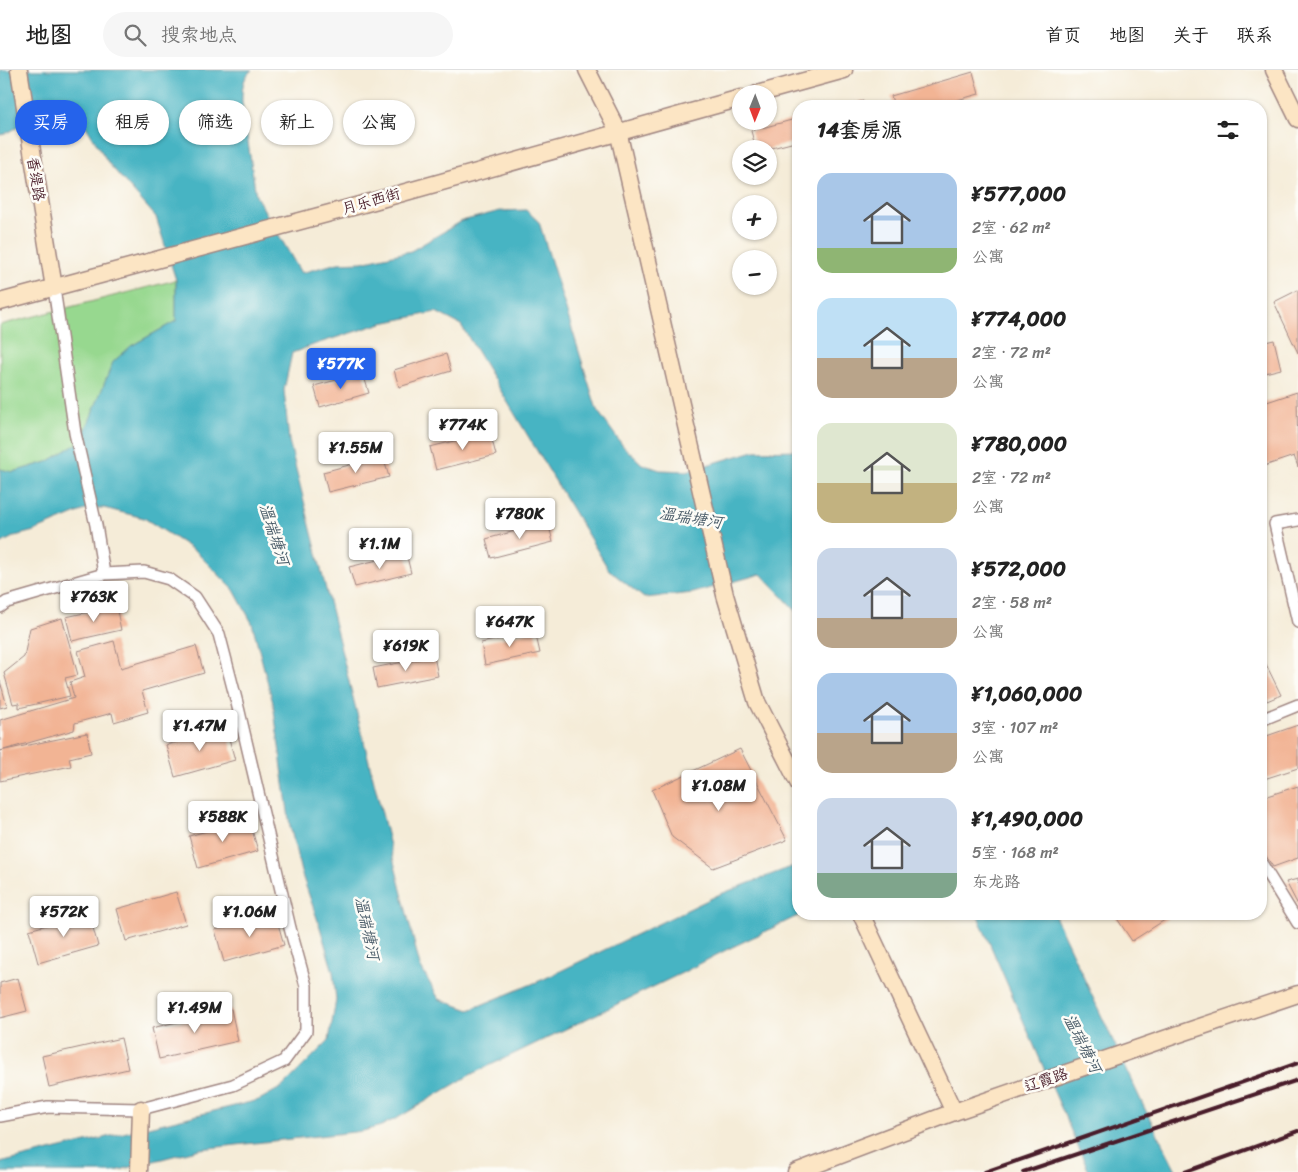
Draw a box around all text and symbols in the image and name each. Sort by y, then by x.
search box [103,12,453,57]
text: 地图 [25,14,73,56]
text: 搜索地点 [161,18,237,51]
text: 首页 [1045,19,1081,51]
text: 地图 [1109,19,1145,51]
text: 关于 [1173,19,1209,51]
text: 联系 [1237,19,1273,51]
icon: search [121,21,149,49]
north arrow [732,85,778,130]
map controls [732,85,777,295]
chip: 买房 [15,100,87,145]
chip: 租房 [97,100,169,145]
chip: 筛选 [179,100,251,145]
chip: 新上 [261,100,333,145]
chip: 公寓 [343,100,415,145]
text: 14套房源 [817,111,902,149]
icon: filters [1214,116,1242,144]
button: layers [732,140,777,185]
street label: 香缇路 [20,155,52,203]
text: ¥577,000 [972,175,1066,213]
street label: 月乐西街 [339,180,403,222]
icon: home [857,193,917,253]
button: + [732,195,777,240]
text: 2室 · 62 m² [972,213,1051,242]
text: 公寓 [972,242,1004,271]
button: − [732,250,777,295]
text: ¥774,000 [972,300,1066,338]
icon: home [857,318,917,378]
text: 2室 · 72 m² [972,338,1051,367]
pin: ¥577K [306,348,376,390]
text: ¥577K [318,349,364,378]
text: 公寓 [972,367,1004,396]
pin: ¥774K [428,408,498,451]
text: ¥774K [440,410,486,439]
text: ¥780,000 [972,425,1067,463]
pin: ¥1.55M [315,432,397,474]
text: ¥1.55M [329,433,383,462]
icon: home [857,443,917,503]
text: 2室 · 72 m² [972,463,1051,492]
text: 公寓 [972,492,1004,521]
pin: ¥780K [485,498,555,540]
water label: 温瑞塘河 [657,498,728,537]
water label: 温瑞塘河 [251,499,299,572]
text: ¥780K [496,499,544,528]
pin: ¥1.1M [345,528,415,570]
text: ¥1.1M [360,529,400,558]
text: ¥572,000 [972,550,1066,588]
icon: home [857,568,917,628]
pin: ¥763K [59,580,129,623]
text: ¥763K [71,582,117,611]
text: 2室 · 58 m² [972,588,1052,617]
pin: ¥647K [475,606,545,648]
text: ¥647K [487,607,533,636]
text: 公寓 [972,617,1004,646]
pin: ¥619K [371,630,441,672]
text: ¥619K [384,631,428,660]
text: ¥1,060,000 [972,675,1082,713]
icon: home [857,693,917,753]
pin: ¥1.47M [159,710,241,752]
text: ¥1.47M [174,711,226,740]
text: 3室 · 107 m² [972,713,1058,742]
text: 公寓 [972,742,1004,771]
pin: ¥1.08M [678,770,760,812]
text: ¥1.08M [692,771,746,800]
pin: ¥588K [188,800,258,843]
text: ¥1,490,000 [972,800,1083,838]
text: ¥588K [199,802,247,831]
icon: home [857,818,917,878]
text: 5室 · 168 m² [972,838,1059,867]
text: 东龙路 [972,867,1020,896]
water label: 温瑞塘河 [347,894,389,965]
pin: ¥572K [29,896,99,938]
pin: ¥1.06M [209,896,291,938]
text: ¥572K [41,897,87,926]
text: ¥1.06M [224,897,276,926]
pin: ¥1.49M [154,992,236,1034]
text: ¥1.49M [168,993,222,1022]
water label: 温瑞塘河 [1055,1008,1111,1081]
street label: 辽霞路 [1020,1060,1072,1100]

